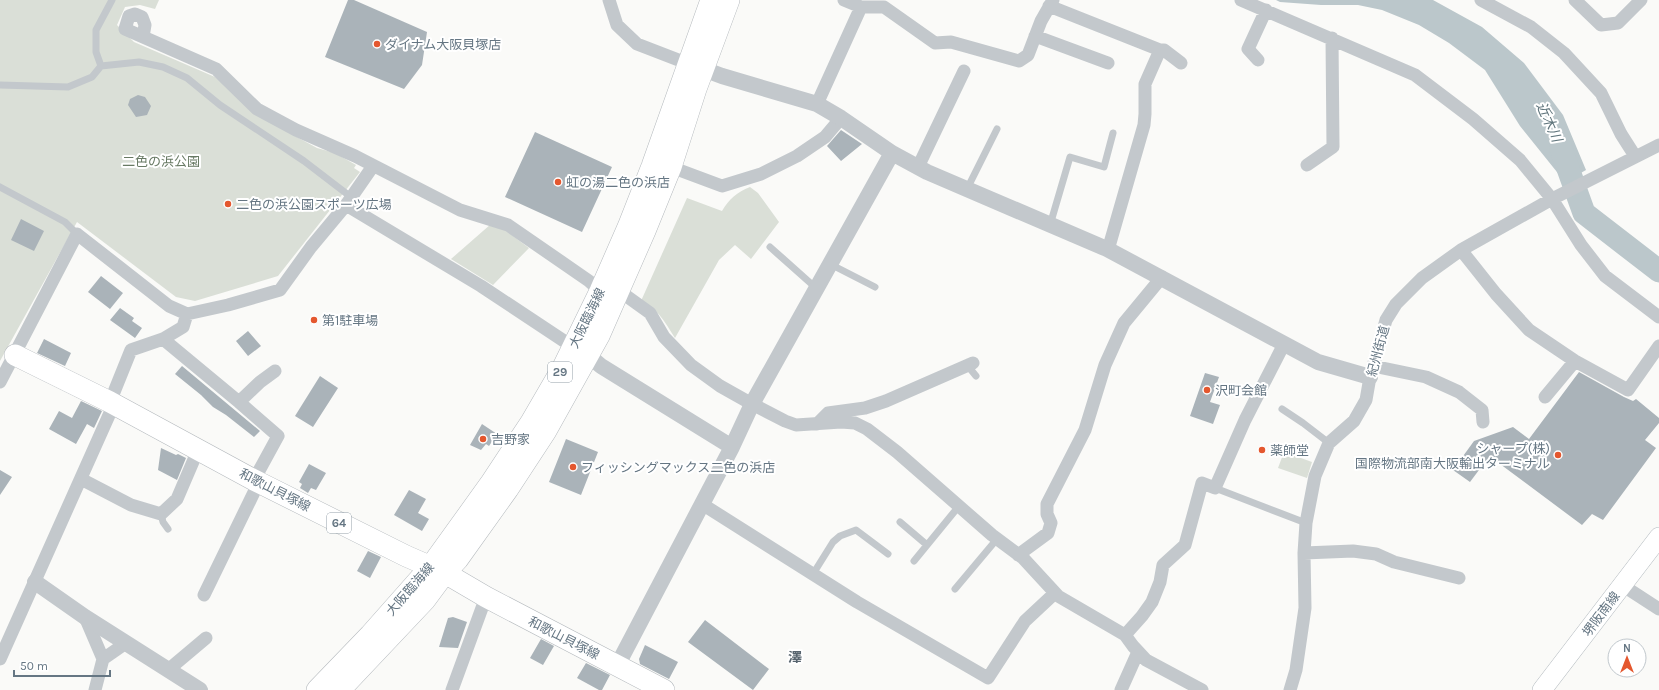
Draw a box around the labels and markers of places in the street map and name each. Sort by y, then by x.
place label: ダイナム大阪貝塚店 [385,37,501,52]
marker: ダイナム大阪貝塚店 [372,39,382,49]
place label: 虹の湯二色の浜店 [566,175,670,190]
marker: 虹の湯二色の浜店 [553,177,563,187]
place label: 二色の浜公園スポーツ広場 [236,197,392,212]
marker: 二色の浜公園スポーツ広場 [223,199,233,209]
place label: 第1駐車場 [322,313,378,328]
marker: 第1駐車場 [309,315,319,325]
place label: 沢町会館 [1215,383,1267,398]
marker: 沢町会館 [1202,385,1212,395]
place label: 吉野家 [491,432,530,447]
marker: 吉野家 [478,434,488,444]
place label: シャープ(株) 国際物流部南大阪輸出ターミナル [1355,441,1550,471]
place label: 薬師堂 [1270,443,1309,458]
marker: 薬師堂 [1257,445,1267,455]
marker: シャープ(株) 国際物流部南大阪輸出ターミナル [1553,450,1563,460]
place label: フィッシングマックス二色の浜店 [581,460,775,475]
marker: フィッシングマックス二色の浜店 [568,462,578,472]

